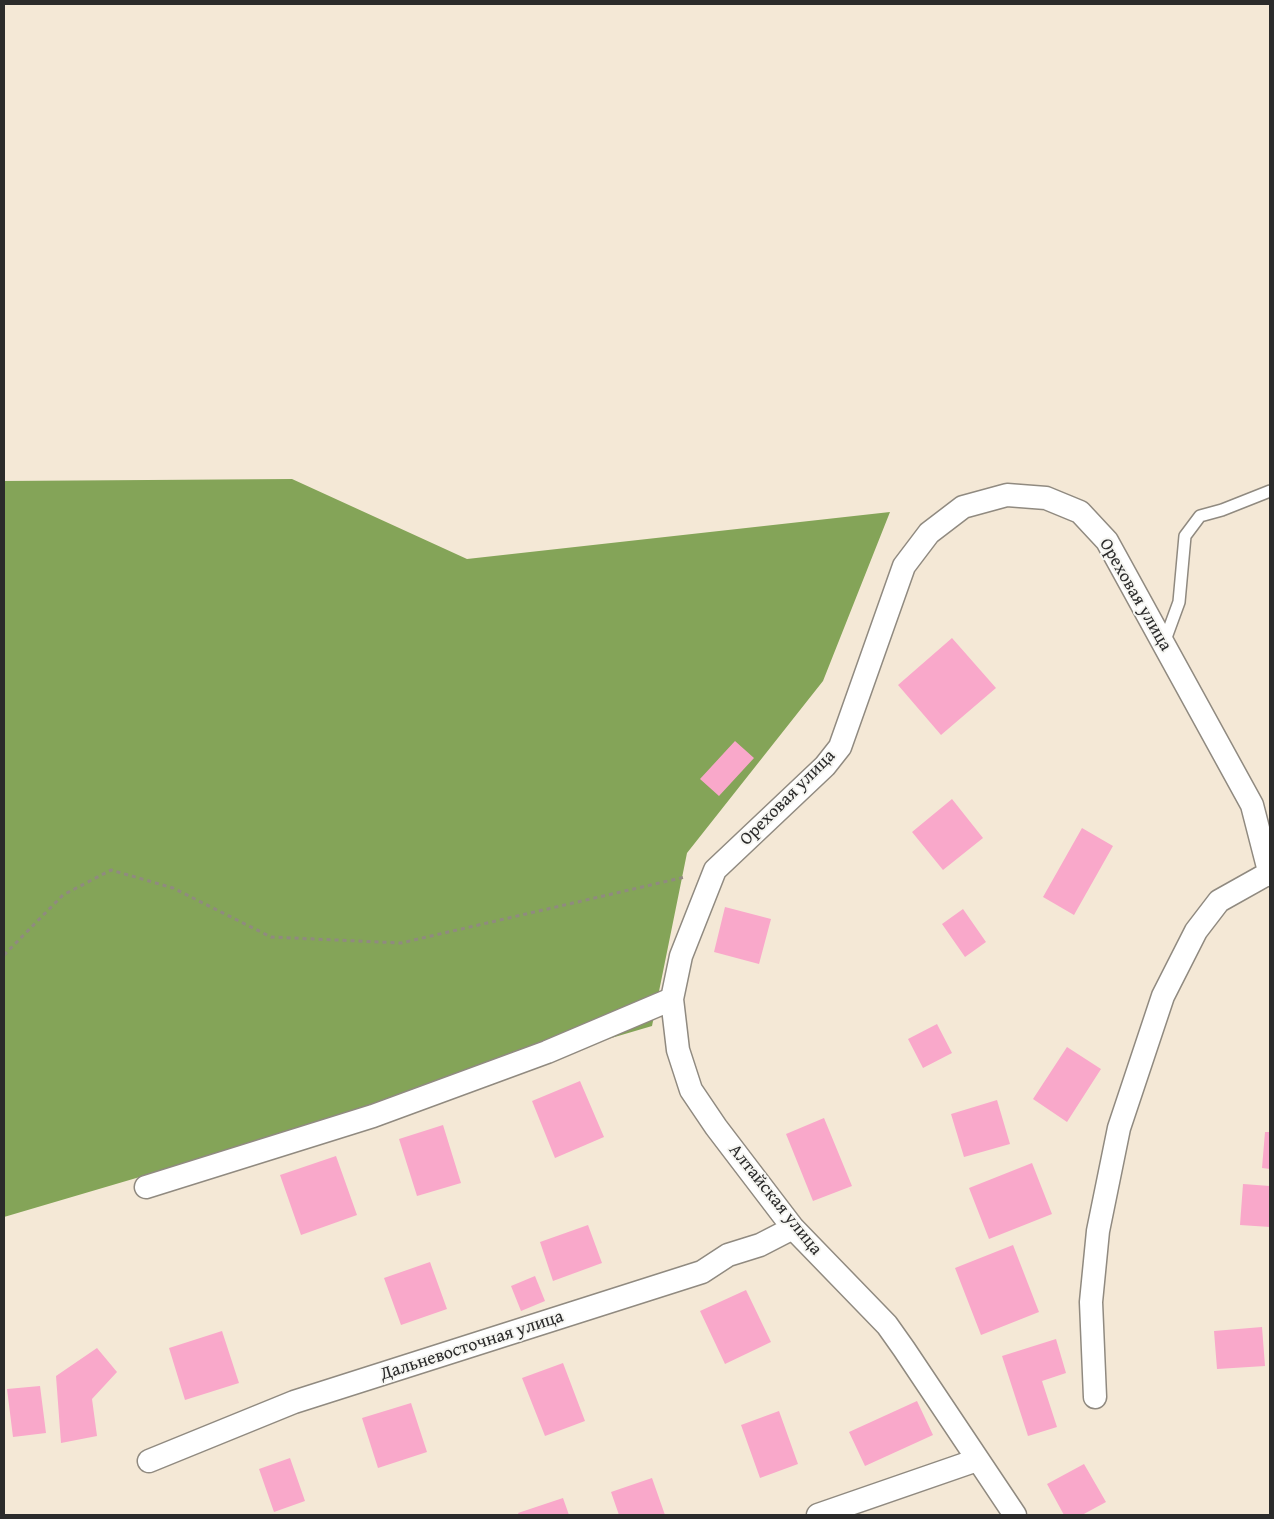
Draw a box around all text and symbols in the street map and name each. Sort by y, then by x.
street label: Ореховая улица [1094,535,1176,655]
street label: Ореховая улица [736,746,840,850]
street label: Алтайская улица [724,1140,826,1260]
street label: Дальневосточная улица [378,1306,566,1386]

